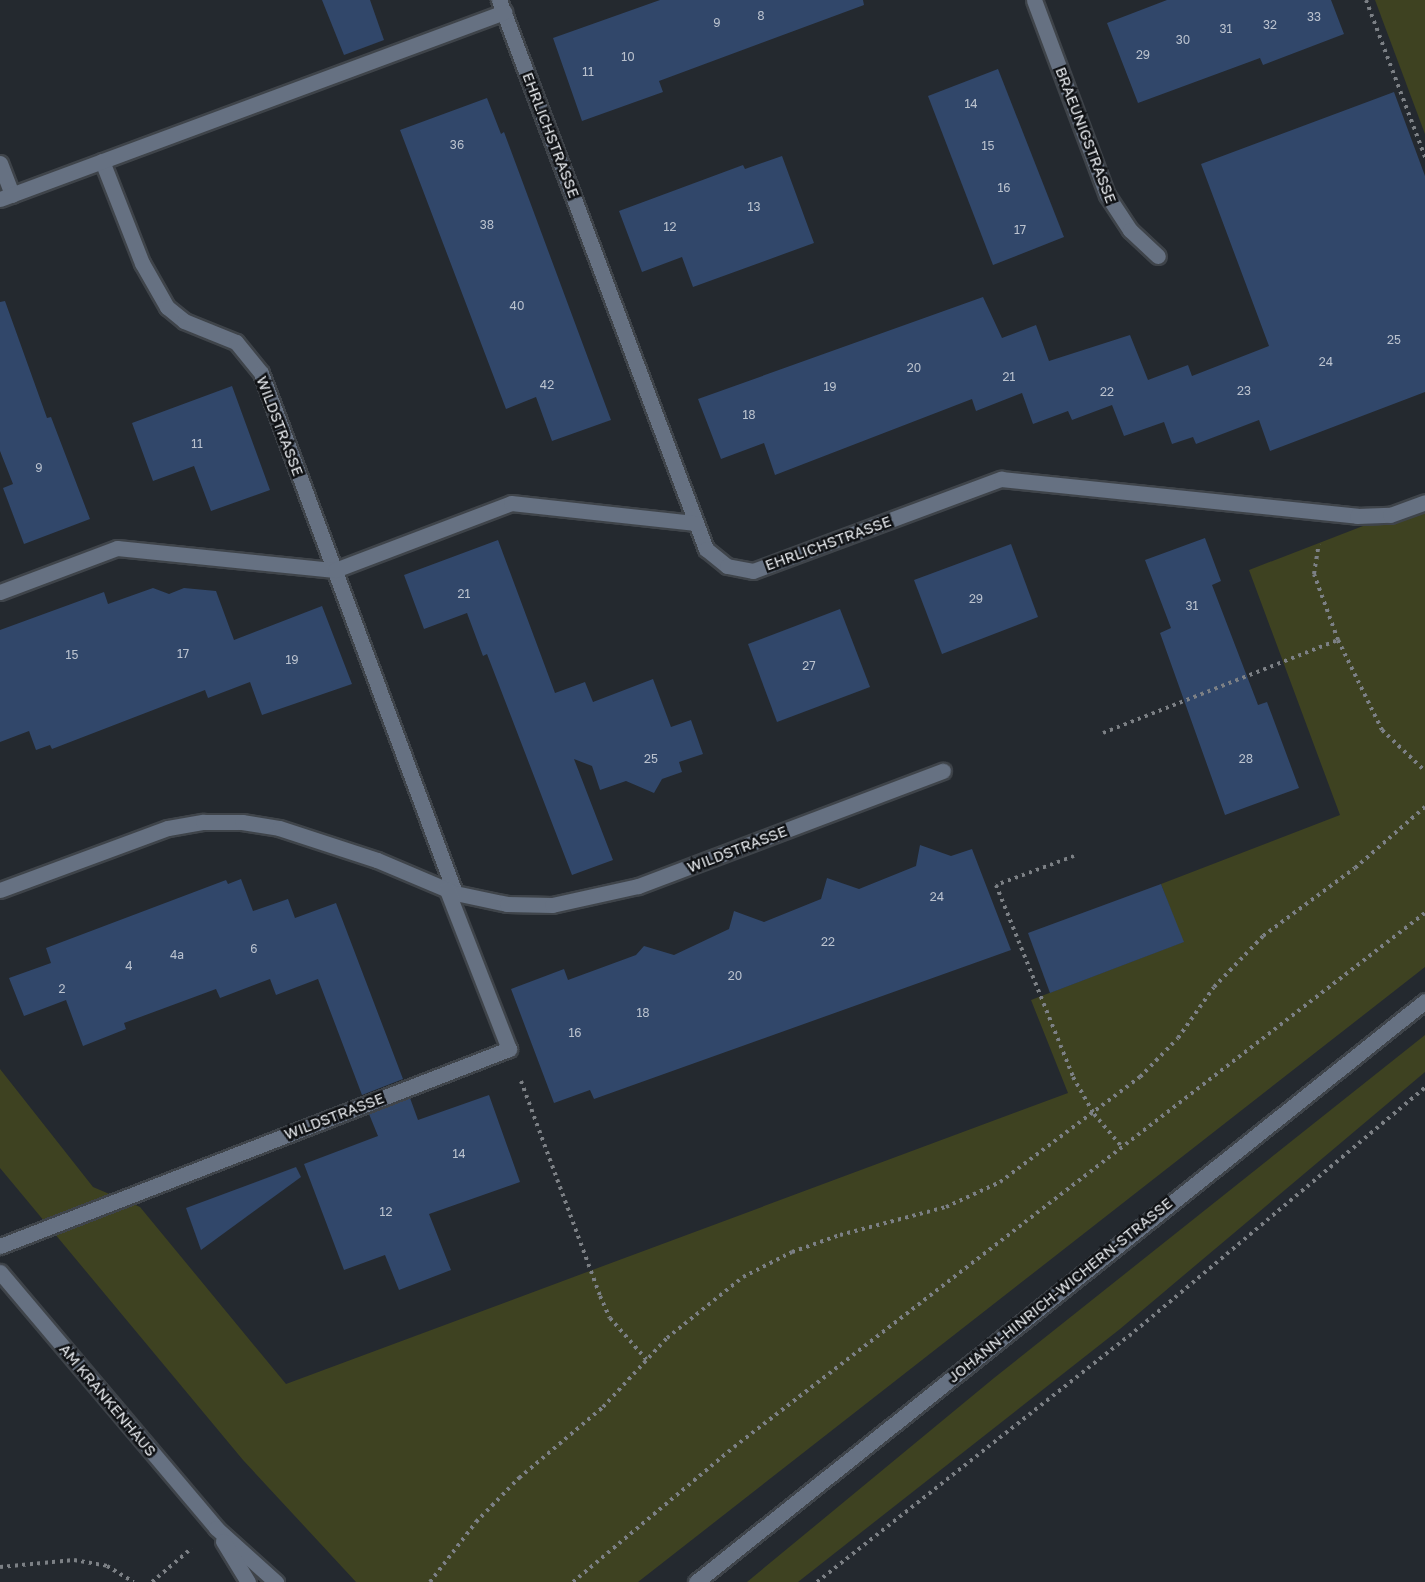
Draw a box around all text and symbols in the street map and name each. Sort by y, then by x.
house number: 8 [757,9,765,23]
house number: 33 [1307,10,1321,24]
house number: 9 [713,16,721,30]
house number: 32 [1263,18,1277,32]
house number: 31 [1220,22,1232,36]
house number: 30 [1176,33,1190,47]
house number: 29 [1136,48,1150,62]
house number: 10 [621,50,635,64]
street label: BRAEUNIGSTRASSE [1052,64,1120,206]
house number: 11 [582,65,594,79]
street label: EHRLICHSTRASSE [519,70,583,200]
house number: 14 [964,97,978,111]
house number: 36 [450,138,464,152]
house number: 15 [982,139,994,153]
house number: 16 [997,181,1011,195]
house number: 13 [748,200,760,214]
house number: 38 [480,218,494,232]
house number: 12 [664,220,676,234]
house number: 17 [1014,223,1026,237]
house number: 40 [510,299,524,313]
house number: 25 [1387,333,1401,347]
house number: 24 [1319,355,1333,369]
house number: 20 [907,361,921,375]
house number: 21 [1003,370,1015,384]
street label: WILDSTRASSE [253,374,307,478]
house number: 42 [540,378,554,392]
house number: 19 [823,380,837,394]
house number: 23 [1237,384,1251,398]
house number: 22 [1100,385,1114,399]
house number: 18 [742,408,756,422]
house number: 11 [191,437,203,451]
house number: 9 [35,461,43,475]
street label: EHRLICHSTRASSE [763,512,893,574]
house number: 21 [458,587,470,601]
house number: 29 [969,592,983,606]
house number: 31 [1186,599,1198,613]
house number: 17 [177,647,189,661]
house number: 15 [66,648,78,662]
house number: 19 [285,653,299,667]
house number: 27 [802,659,816,673]
house number: 25 [644,752,658,766]
house number: 28 [1239,752,1253,766]
street label: WILDSTRASSE [685,822,789,876]
house number: 24 [930,890,944,904]
house number: 22 [821,935,835,949]
house number: 6 [250,942,258,956]
house number: 4a [170,948,184,962]
house number: 4 [125,959,133,973]
house number: 20 [728,969,742,983]
house number: 2 [59,982,65,996]
house number: 18 [636,1006,650,1020]
house number: 16 [568,1026,582,1040]
street label: WILDSTRASSE [282,1089,386,1143]
house number: 14 [452,1147,466,1161]
street label: JOHANN-HINRICH-WICHERN-STRASSE [944,1194,1176,1386]
house number: 12 [380,1205,392,1219]
street label: AM KRANKENHAUS [56,1340,160,1460]

